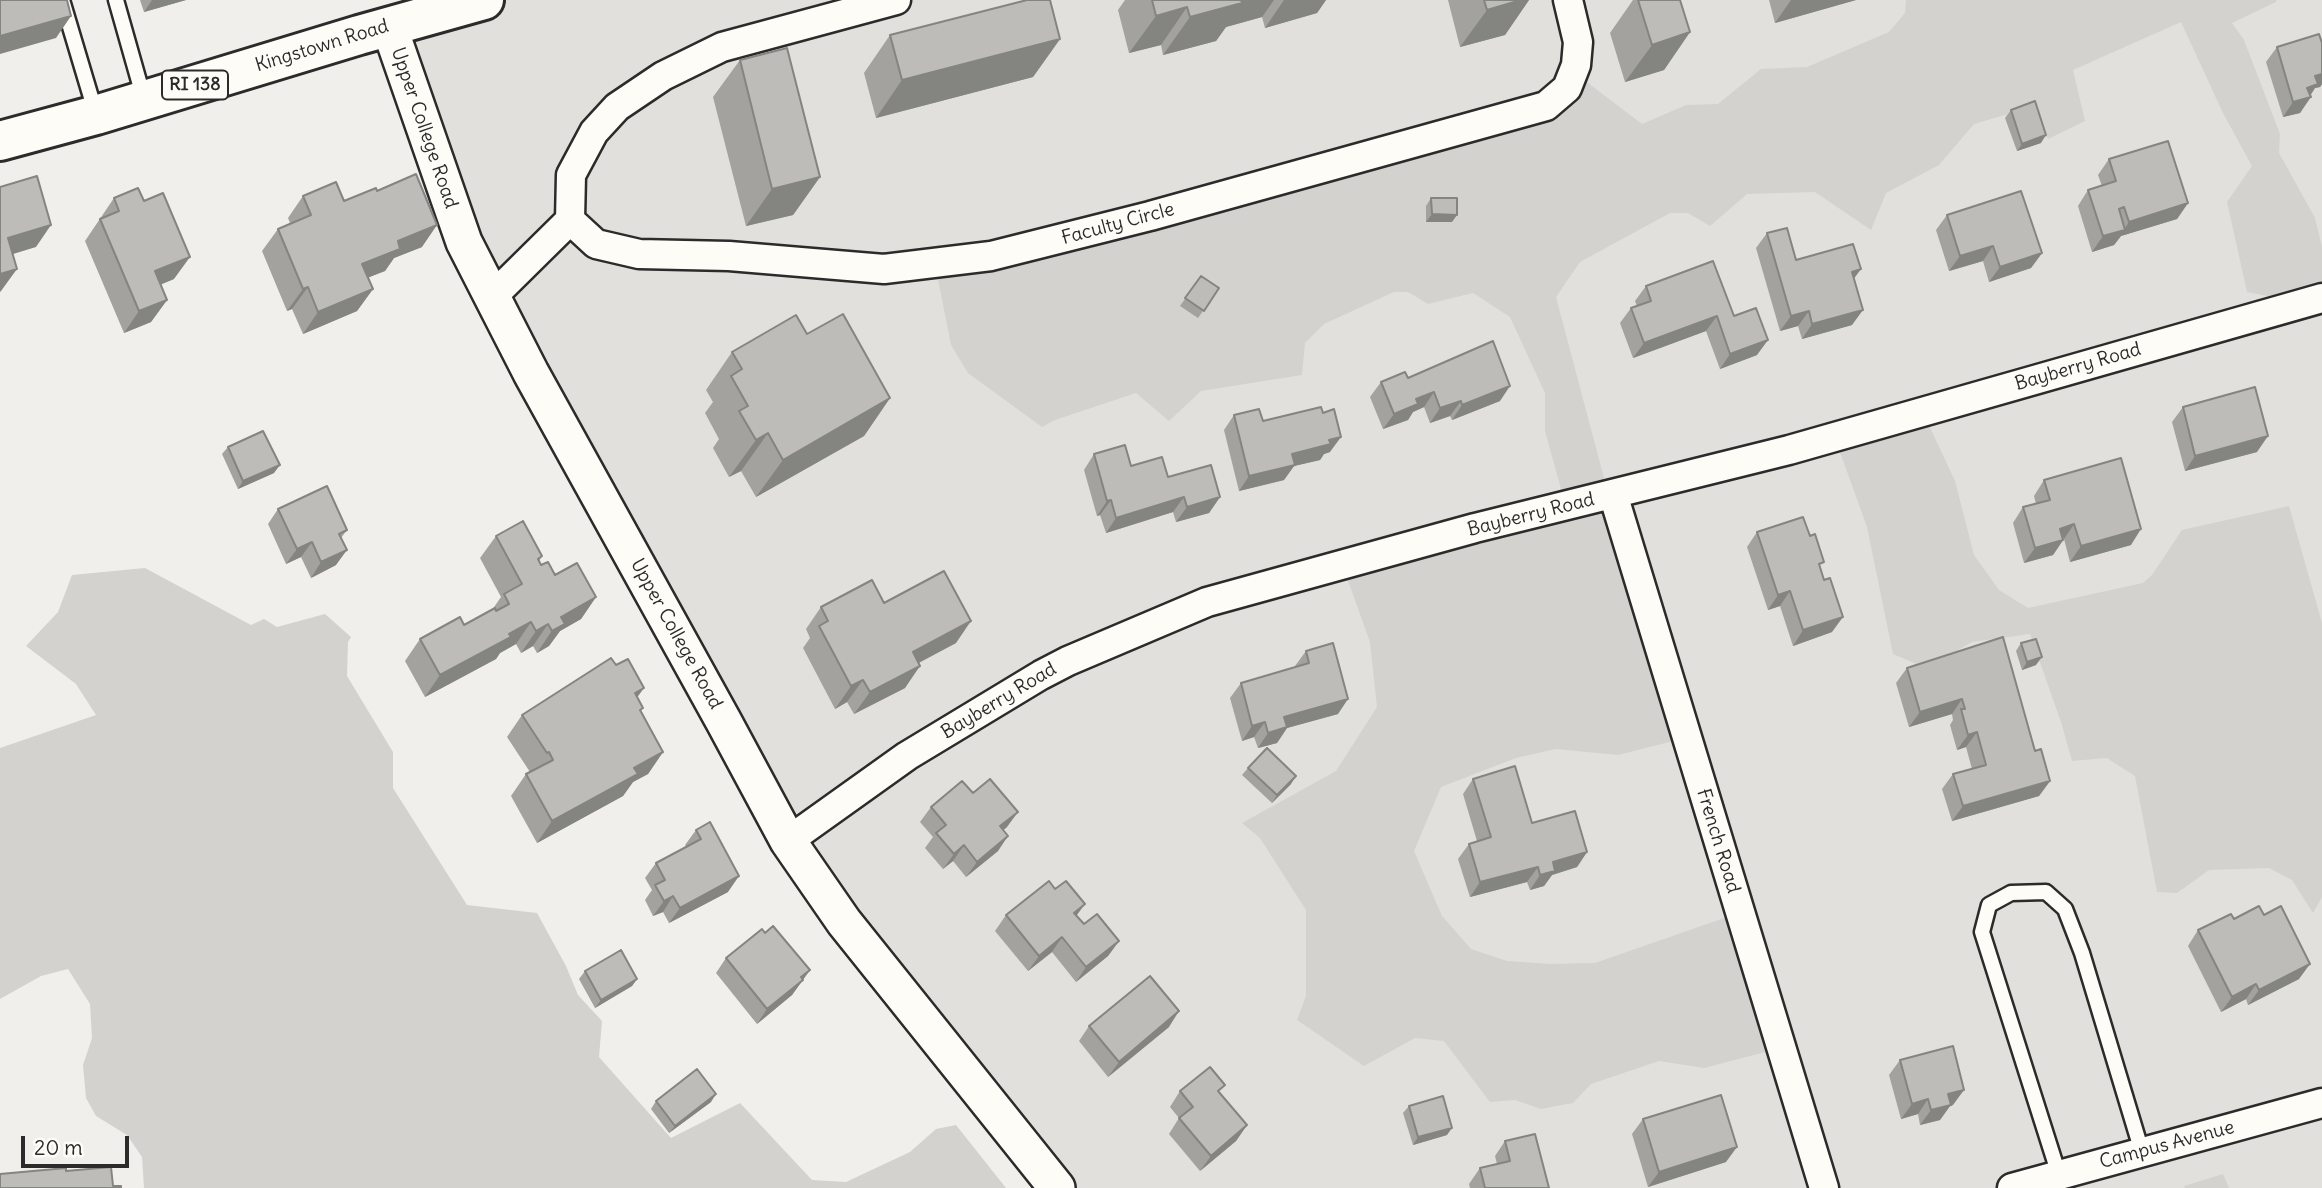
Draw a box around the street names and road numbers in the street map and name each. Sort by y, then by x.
street label: Kingstown Road [253,15,391,77]
street label: Upper College Road [386,45,462,211]
road number: RI 138 [162,70,228,100]
street label: Faculty Circle [1059,198,1177,250]
street label: Bayberry Road [2012,338,2144,396]
street label: Bayberry Road [1465,488,1597,542]
street label: Upper College Road [625,555,727,713]
street label: Bayberry Road [937,658,1061,744]
street label: French Road [1691,786,1745,896]
street label: Campus Avenue [2097,1116,2237,1174]

